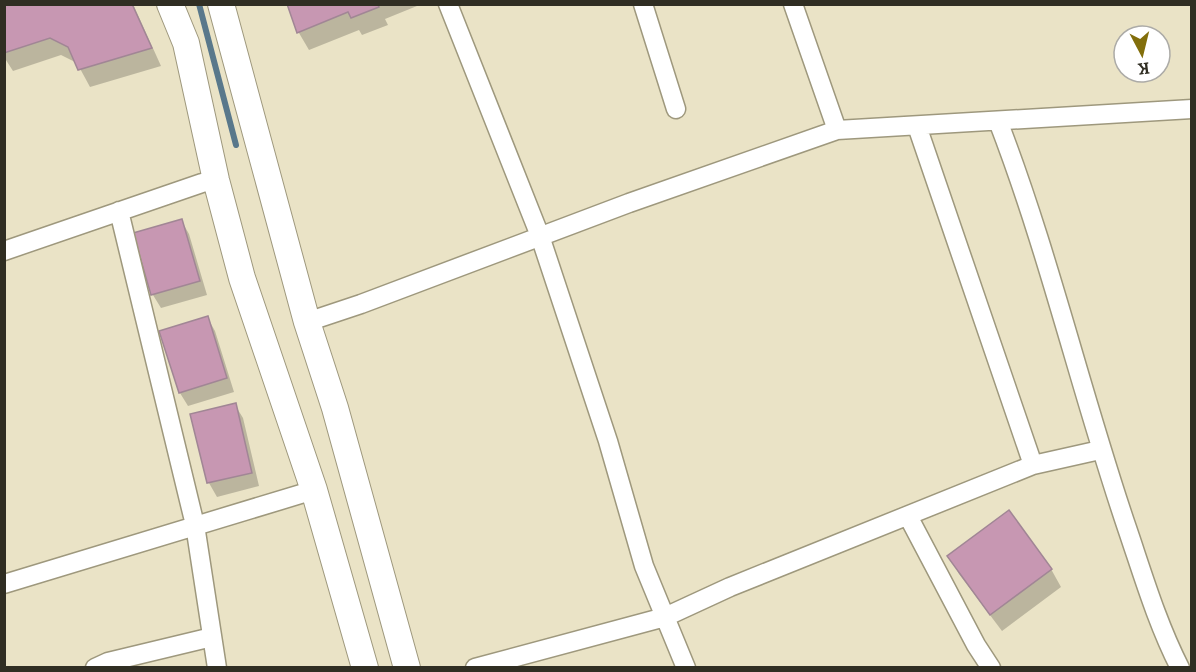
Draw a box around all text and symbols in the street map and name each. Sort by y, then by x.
north arrow [1112,24,1172,84]
text: K [1136,58,1151,79]

